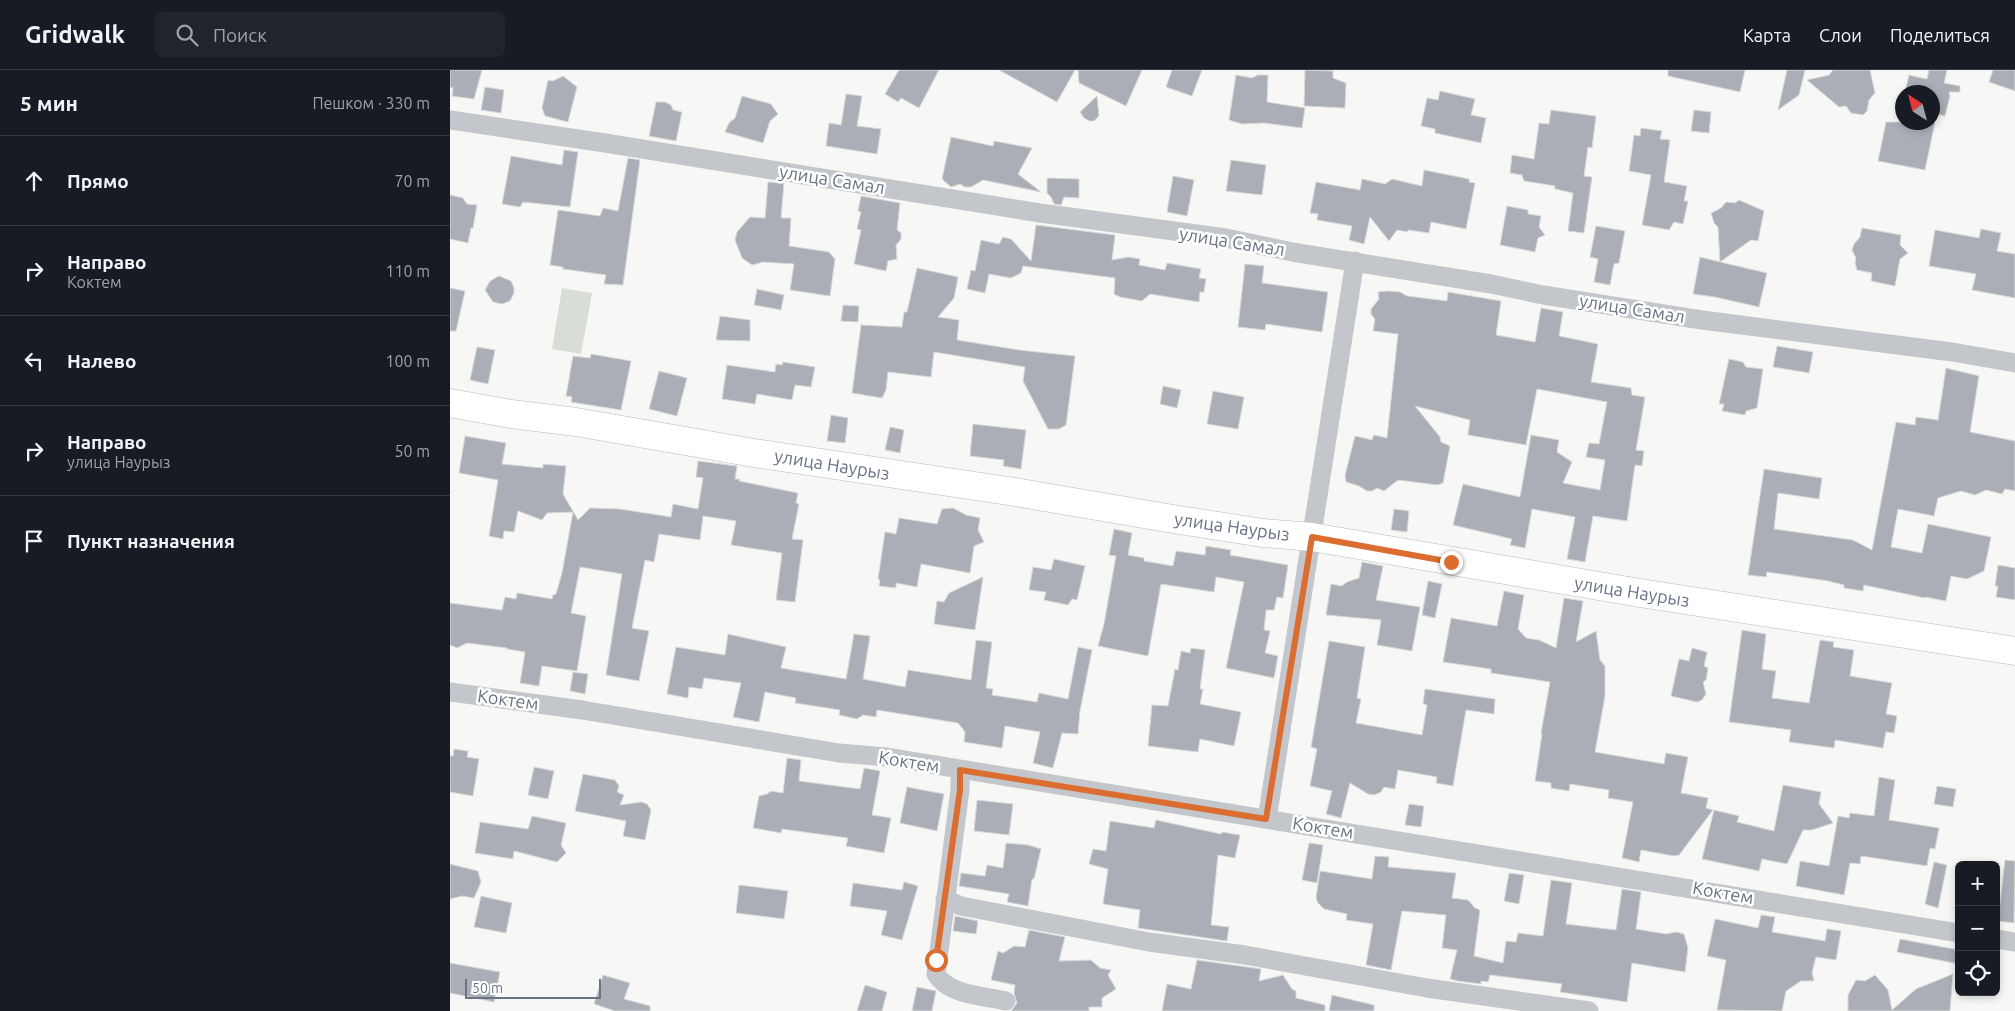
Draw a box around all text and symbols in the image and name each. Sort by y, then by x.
search box [155,12,505,57]
text: Gridwalk [25,21,125,48]
icon: search [173,21,201,49]
text: Поиск [213,24,267,46]
text: Карта [1743,25,1791,45]
text: Слои [1819,25,1862,45]
text: Поделиться [1890,25,1990,45]
north arrow [1895,85,1940,130]
text: 5 мин [20,91,78,115]
text: Пешком · 330 m [312,94,430,112]
street label: улица Самал [778,161,886,197]
icon: ahead [20,167,48,195]
text: Прямо [67,170,129,192]
text: 70 m [394,172,430,190]
street label: улица Самал [1178,223,1286,259]
text: Направо [67,251,147,273]
icon: right [20,257,48,285]
text: 110 m [385,262,430,280]
text: Коктем [67,273,122,291]
street label: улица Самал [1578,290,1686,326]
icon: left [20,347,48,375]
text: Налево [67,350,136,372]
text: 100 m [385,352,430,370]
text: Направо [67,431,147,453]
icon: right [20,437,48,465]
text: 50 m [394,442,430,460]
street label: улица Наурыз [773,445,891,483]
text: улица Наурыз [67,453,170,471]
street label: улица Наурыз [1173,508,1291,544]
icon: arrive [20,527,48,555]
text: Пункт назначения [67,530,235,552]
route end [1440,551,1463,574]
street label: улица Наурыз [1573,572,1691,610]
street label: Коктем [476,685,540,713]
street label: Коктем [877,746,941,776]
street label: Коктем [1291,812,1355,842]
map controls [1955,861,2000,996]
button: + [1955,861,2000,906]
street label: Коктем [1691,877,1755,907]
button: − [1955,906,2000,951]
route start [925,949,948,972]
button: locate [1955,951,2000,996]
scale bar [465,976,601,999]
text: 50 m [472,980,503,996]

